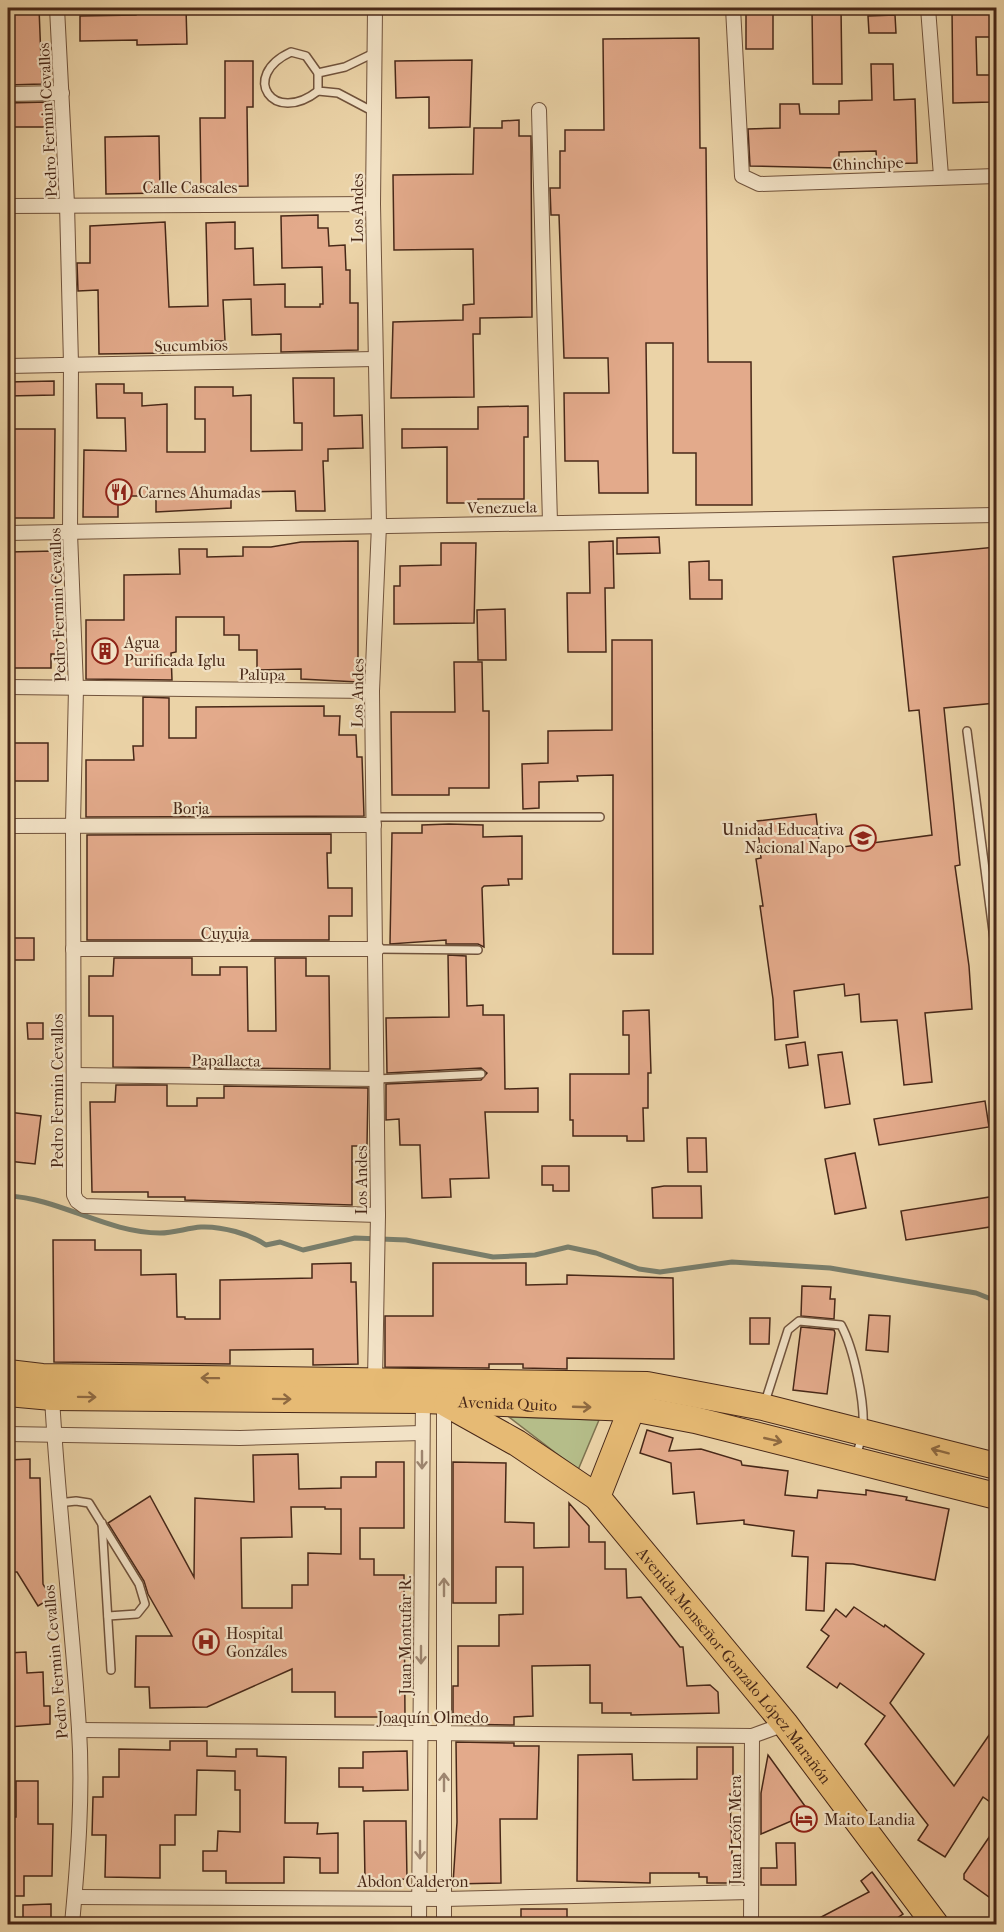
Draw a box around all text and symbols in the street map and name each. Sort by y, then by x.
street label: Pedro Fermin Cevallos [34,42,61,198]
street label: Chinchipe [832,153,904,174]
street label: Los Andes [348,173,367,243]
street label: Calle Cascales [143,178,238,197]
street label: Sucumbios [154,335,228,356]
restaurant icon: Carnes Ahumadas [104,477,134,507]
place label: Carnes Ahumadas [138,483,260,502]
street label: Venezuela [466,497,538,518]
street label: Pedro Fermin Cevallos [45,527,70,683]
place label: Agua Purificada Iglu [123,633,225,670]
building icon: Agua Purificada Iglu [90,636,120,666]
street label: Los Andes [347,658,368,728]
street label: Palupa [239,665,286,684]
street label: Borja [173,799,210,818]
place label: Unidad Educativa Nacional Napo [722,820,845,857]
school or university icon: Unidad Educativa Nacional Napo [848,823,878,853]
street label: Cuyuja [201,924,250,943]
street label: Pedro Fermin Cevallos [48,1014,67,1168]
street label: Papallacta [191,1050,261,1071]
street label: Los Andes [352,1145,371,1215]
one-way arrow [201,1372,221,1384]
one-way arrow [76,1391,96,1403]
street label: Avenida Quito [457,1392,558,1415]
one-way arrow [271,1393,291,1405]
one-way arrow [571,1401,591,1412]
one-way arrow [763,1435,782,1447]
one-way arrow [931,1445,950,1456]
one-way arrow [416,1450,428,1470]
street label: Avenida Monseñor Gonzalo López Marañón [632,1543,836,1788]
street label: Juan Montufar R. [396,1575,415,1697]
one-way arrow [438,1578,450,1598]
street label: Pedro Fermin Cevallos [39,1584,72,1740]
place label: Hospital Gonzáles [226,1624,287,1661]
hospital icon: Hospital Gonzáles [191,1627,221,1657]
one-way arrow [415,1645,427,1665]
street label: Joaquín Olmedo [375,1708,489,1727]
one-way arrow [438,1773,450,1793]
street label: Juan León Mera [726,1774,745,1887]
hotel icon: Maito Landia [789,1804,819,1834]
place label: Maito Landia [824,1810,916,1829]
one-way arrow [414,1840,426,1860]
street label: Abdon Calderon [356,1872,469,1891]

